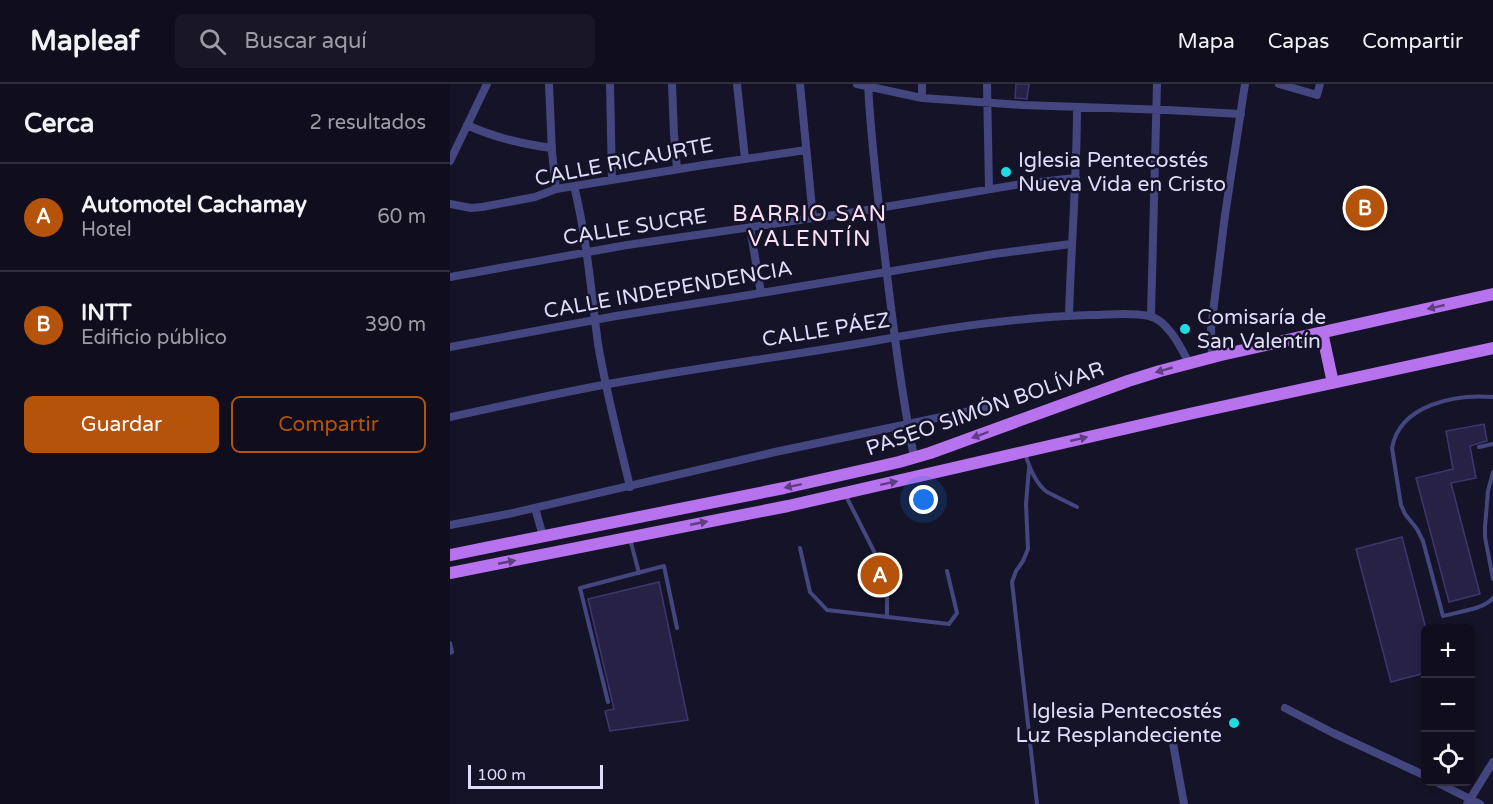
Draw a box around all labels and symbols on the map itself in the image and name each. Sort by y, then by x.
street label: CALLE RICAURTE [533,132,715,192]
place label: Iglesia Pentecostés Nueva Vida en Cristo [1018,148,1226,197]
marker: Iglesia Pentecostés Nueva Vida en Cristo [999,165,1013,179]
pin: B [1346,186,1384,230]
district label: BARRIO SAN VALENTÍN [732,201,888,252]
street label: CALLE SUCRE [561,203,709,251]
street label: CALLE INDEPENDENCIA [542,256,794,324]
one-way arrow [1427,302,1445,312]
place label: Comisaría de San Valentín [1197,305,1326,354]
street label: CALLE PÁEZ [760,308,892,352]
marker: Comisaría de San Valentín [1178,322,1192,336]
street label: PASEO SIMÓN BOLÍVAR [863,356,1107,462]
one-way arrow [1155,366,1173,375]
one-way arrow [971,430,989,440]
one-way arrow [1070,434,1089,444]
one-way arrow [880,478,899,487]
one-way arrow [783,482,802,491]
your location [909,485,938,514]
one-way arrow [689,518,708,527]
pin: A [860,552,900,598]
one-way arrow [498,557,517,566]
place label: Iglesia Pentecostés Luz Resplandeciente [1015,699,1222,748]
marker: Iglesia Pentecostés Luz Resplandeciente [1227,716,1241,730]
scale bar [468,762,603,790]

